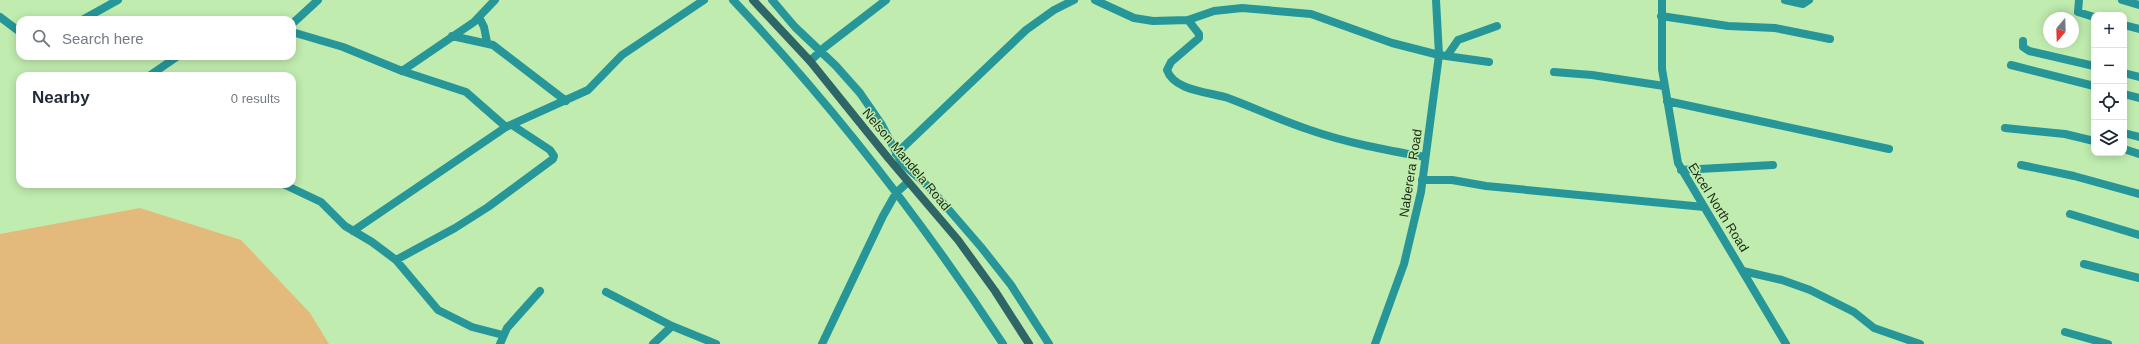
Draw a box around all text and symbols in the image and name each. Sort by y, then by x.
north arrow [2043,12,2079,48]
map controls [2091,12,2127,156]
button: + [2091,12,2127,48]
search box [16,16,296,60]
icon: search [30,27,52,49]
text: Search here [62,30,144,47]
button: − [2091,48,2127,84]
button: locate [2091,84,2127,120]
text: Nearby [32,88,90,107]
text: 0 results [231,91,280,106]
street label: Nelson Mandela Road [860,105,954,213]
button: layers [2091,120,2127,156]
street label: Naberera Road [1396,128,1425,218]
street label: Excel North Road [1685,160,1752,254]

